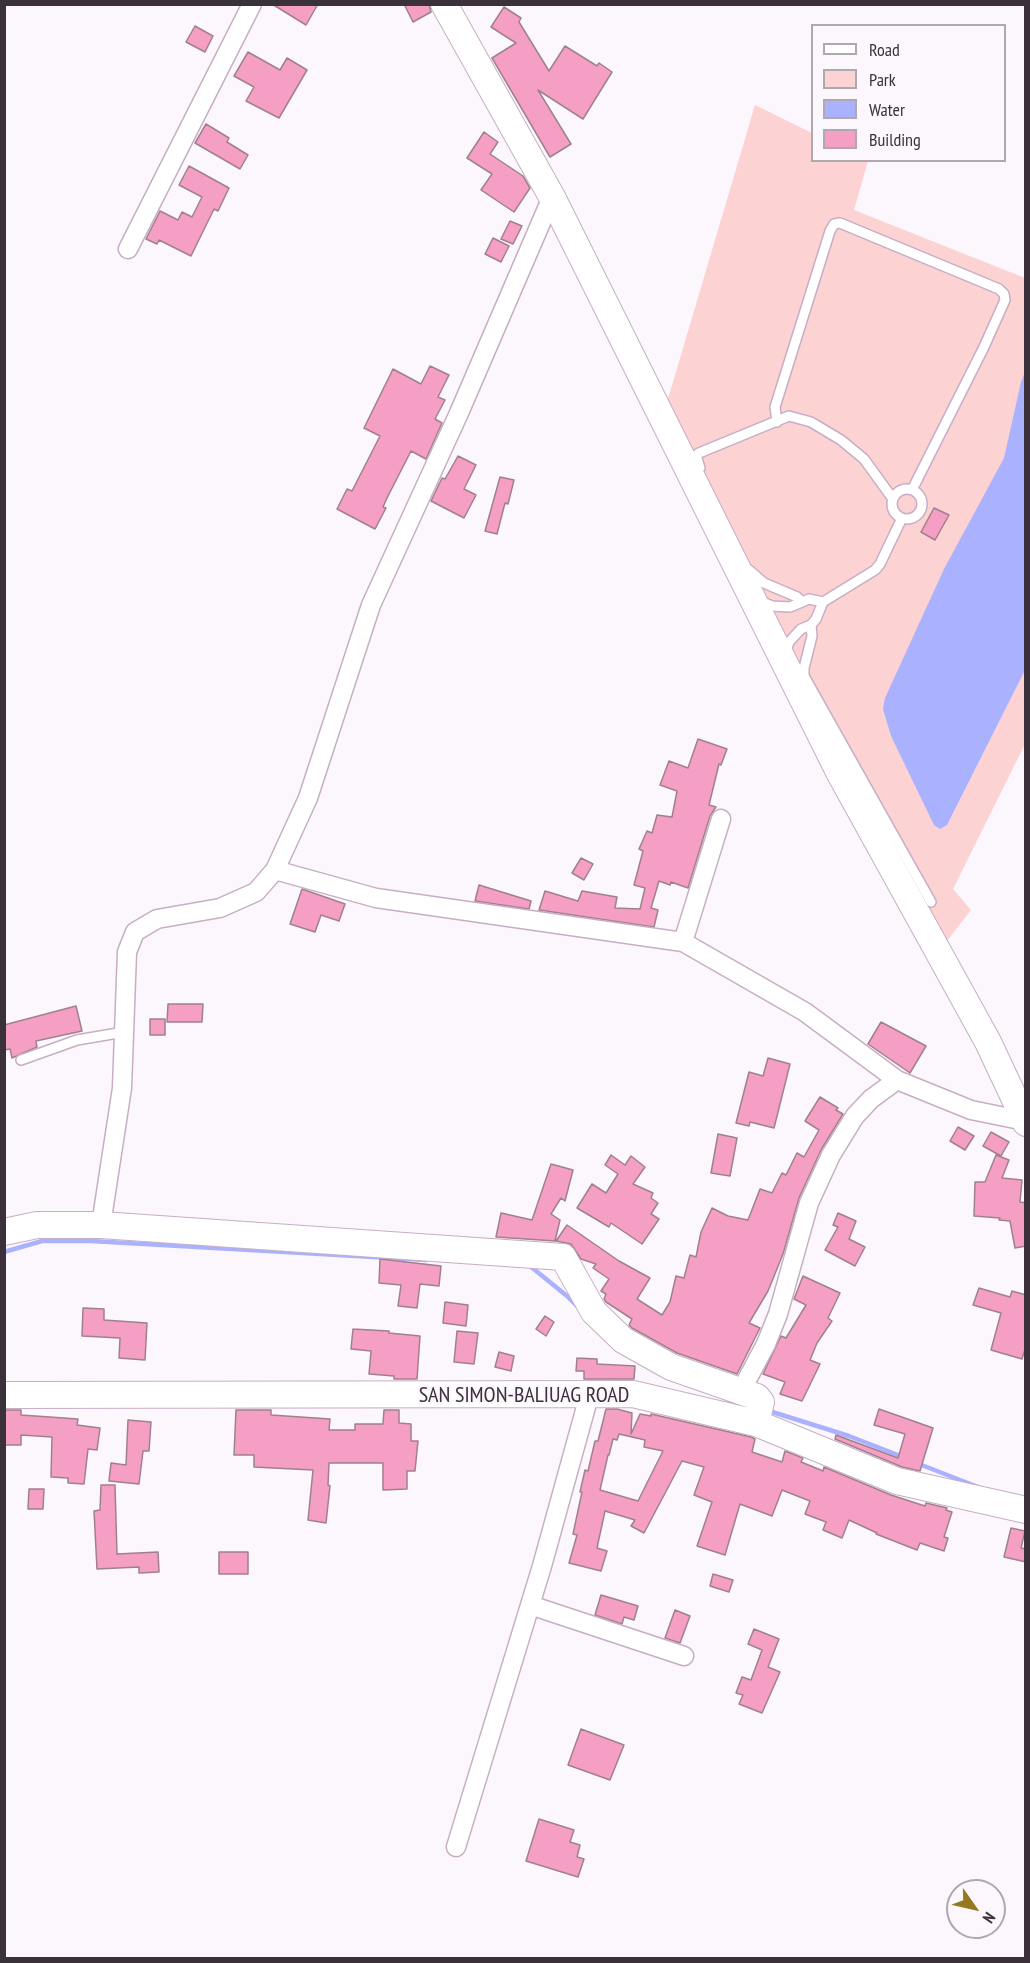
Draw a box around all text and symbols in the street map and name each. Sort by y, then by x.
legend [811,24,1006,162]
text: Road [869,38,900,61]
text: Park [869,68,896,91]
text: Water [869,98,905,121]
text: Building [869,128,921,151]
street label: SAN SIMON-BALIUAG ROAD [419,1383,629,1409]
north arrow [946,1879,1006,1939]
text: N [979,1909,1000,1927]

